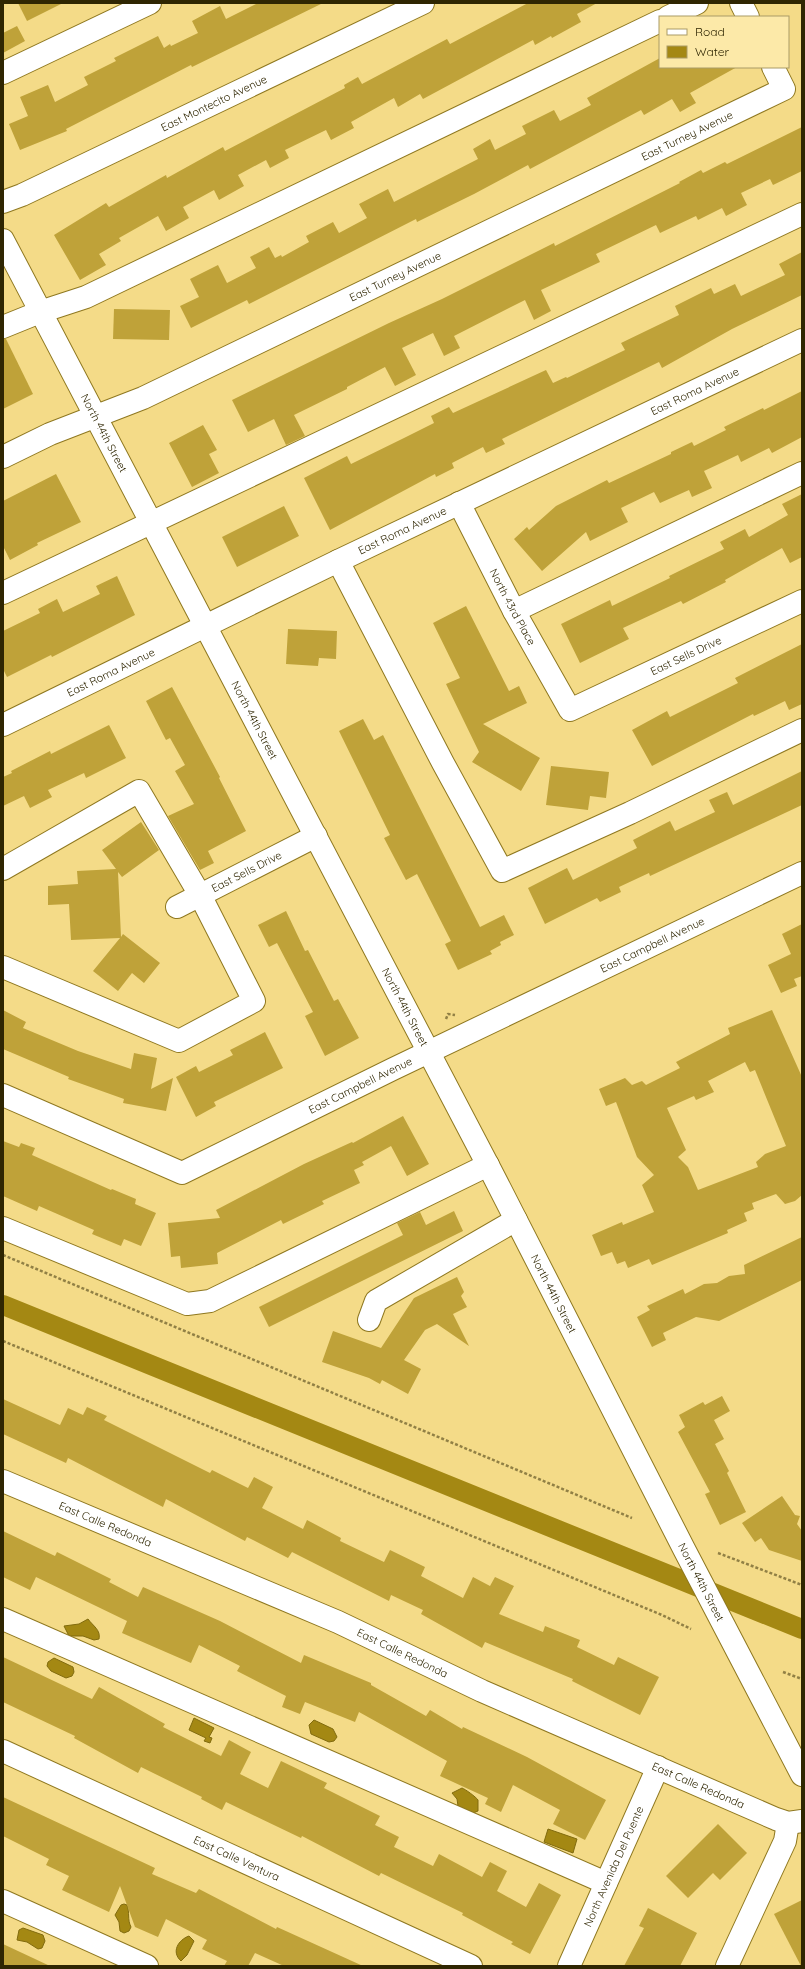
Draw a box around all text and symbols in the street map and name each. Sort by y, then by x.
legend [659,16,789,68]
text: Road [695,24,725,39]
text: Water [695,44,730,59]
street label: East Montecito Avenue [159,72,269,134]
street label: East Turney Avenue [639,108,735,164]
street label: East Turney Avenue [347,248,443,304]
street label: East Roma Avenue [648,364,741,418]
street label: North 44th Street [78,391,131,475]
street label: East Roma Avenue [356,503,449,557]
street label: North 43rd Place [487,566,539,648]
street label: East Sells Drive [648,633,724,678]
street label: East Roma Avenue [64,645,157,700]
street label: North 44th Street [228,678,281,762]
street label: East Sells Drive [209,848,284,895]
street label: East Campbell Avenue [598,914,707,976]
street label: North 44th Street [379,965,431,1049]
street label: East Campbell Avenue [306,1054,415,1117]
street label: North 44th Street [528,1252,580,1336]
street label: East Calle Redonda [57,1498,154,1550]
street label: North 44th Street [675,1541,728,1624]
street label: East Calle Redonda [355,1625,450,1681]
street label: East Calle Redonda [650,1759,747,1811]
street label: North Avenida Del Puente [580,1804,647,1929]
street label: East Calle Ventura [191,1832,282,1884]

